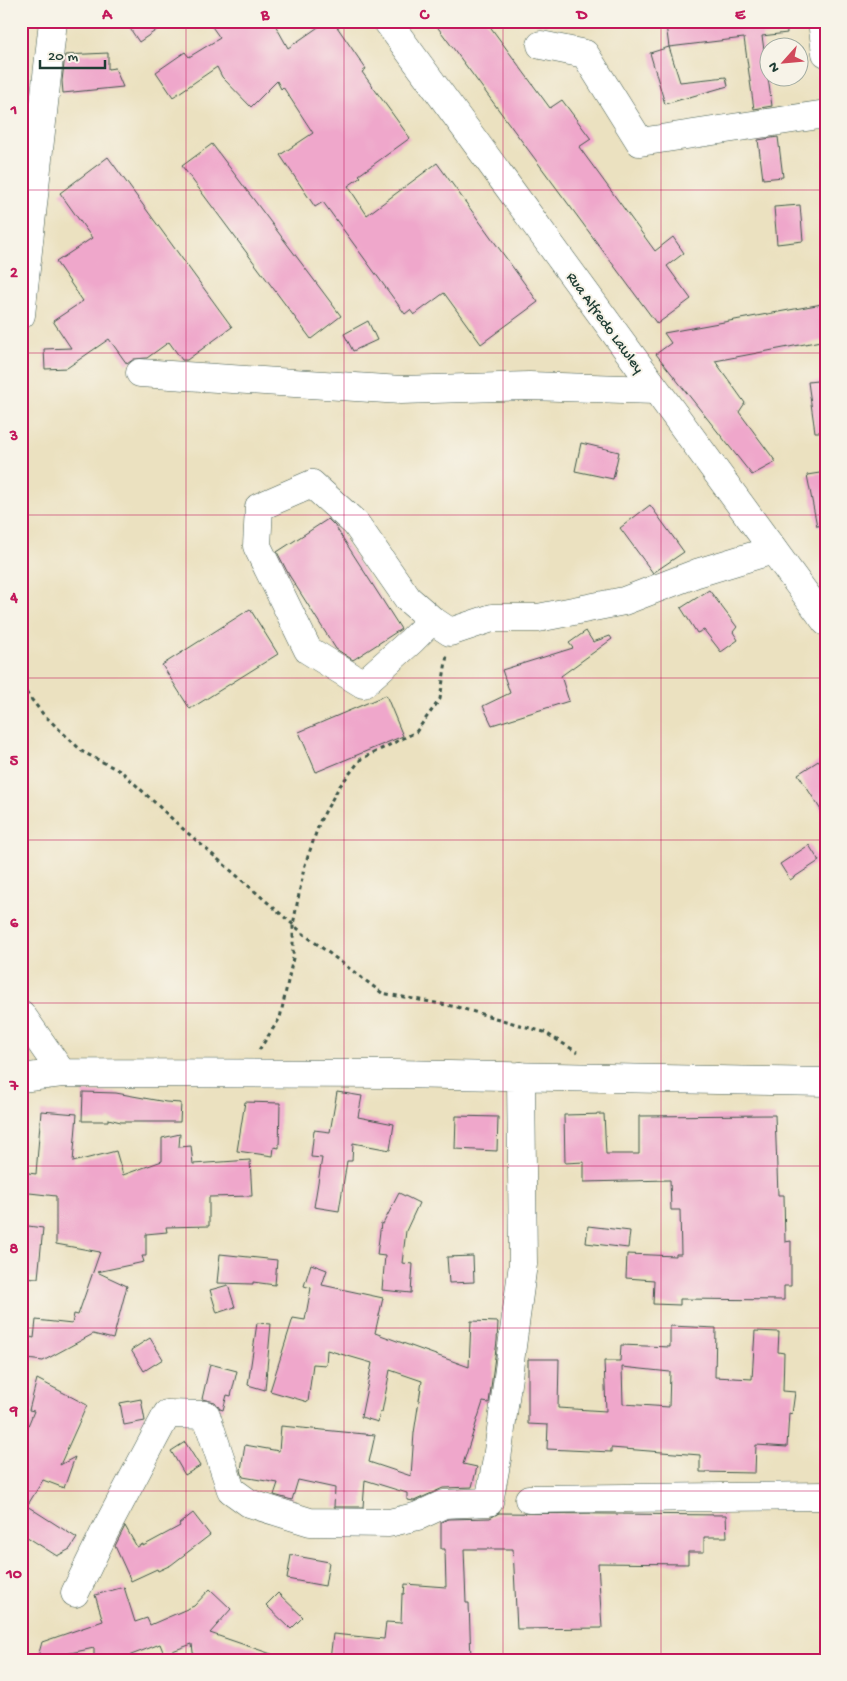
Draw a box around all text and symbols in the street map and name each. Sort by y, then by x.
text: A [101,7,113,26]
text: B [260,7,270,26]
text: C [419,7,430,26]
text: D [575,7,588,26]
text: E [735,7,746,26]
scale bar [40,38,105,70]
north arrow [760,38,810,88]
text: 20 m [48,48,78,66]
text: N [765,59,784,75]
text: 1 [10,102,17,121]
text: 2 [10,265,18,284]
street label: Rua Alfredo Lawley [562,269,647,378]
text: 3 [9,428,18,447]
text: 4 [9,590,18,609]
text: 5 [10,753,19,772]
text: 6 [10,915,19,934]
text: 7 [9,1078,19,1097]
text: 8 [10,1241,19,1260]
text: 9 [9,1403,18,1422]
text: 10 [5,1566,22,1585]

